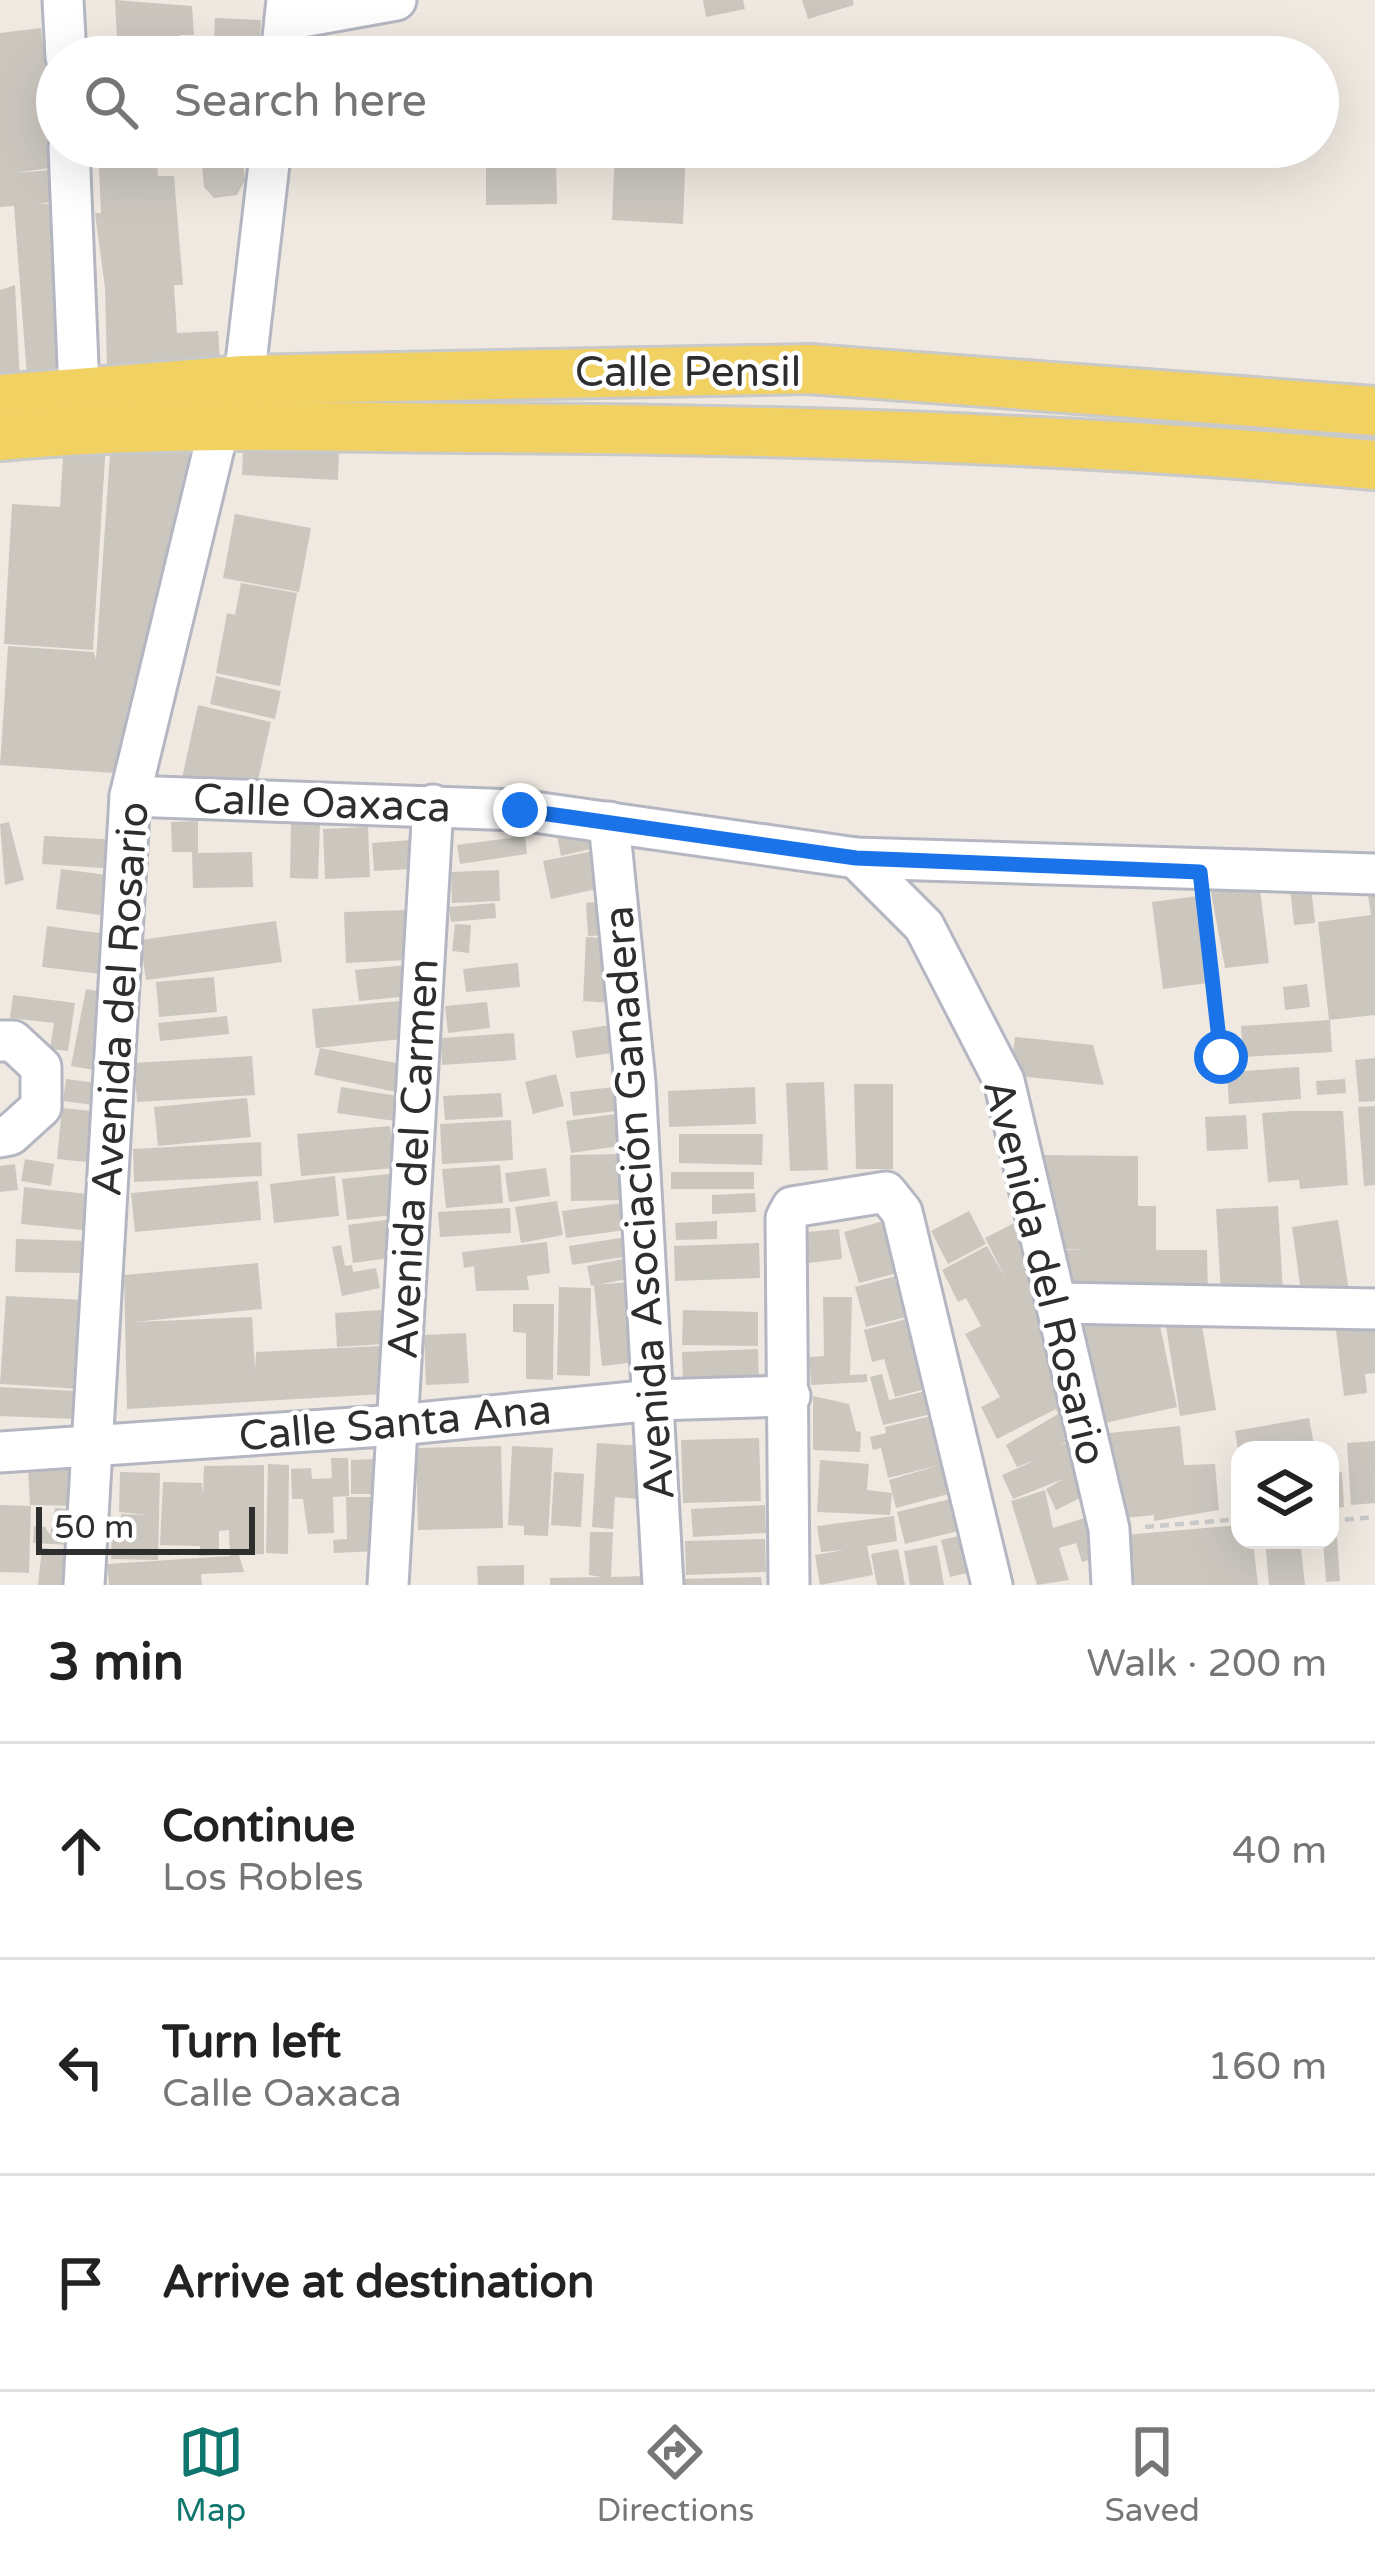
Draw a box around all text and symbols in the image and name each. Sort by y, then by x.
search box [36,36,1339,168]
icon: search [78,69,144,135]
text: Search here [174,75,427,129]
street label: Calle Pensil [575,347,801,398]
street label: Calle Oaxaca [192,774,452,833]
route end [493,783,547,837]
street label: Avenida del Rosario [81,800,160,1198]
street label: Avenida Asociación Ganadera [593,904,686,1502]
street label: Avenida del Carmen [378,957,449,1361]
route start [1194,1030,1248,1084]
street label: Avenida del Rosario [972,1074,1117,1470]
street label: Calle Santa Ana [237,1384,554,1463]
map controls [1231,1441,1339,1549]
button: layers [1231,1441,1339,1549]
scale bar [36,1501,255,1554]
text: 50 m [54,1508,134,1547]
text: 3 min [48,1632,184,1694]
text: Walk · 200 m [1086,1640,1327,1687]
text: Continue [162,1800,355,1854]
icon: ahead [48,1818,114,1884]
text: 40 m [1232,1827,1327,1874]
text: Los Robles [162,1854,364,1901]
text: Turn left [162,2016,341,2070]
icon: left [48,2034,114,2100]
text: 160 m [1208,2043,1327,2090]
text: Calle Oaxaca [162,2070,402,2117]
icon: arrive [48,2250,114,2316]
text: Arrive at destination [162,2256,594,2310]
tab: Map [175,2419,246,2530]
tab: Directions [596,2419,754,2530]
tab: Saved [1105,2419,1200,2530]

